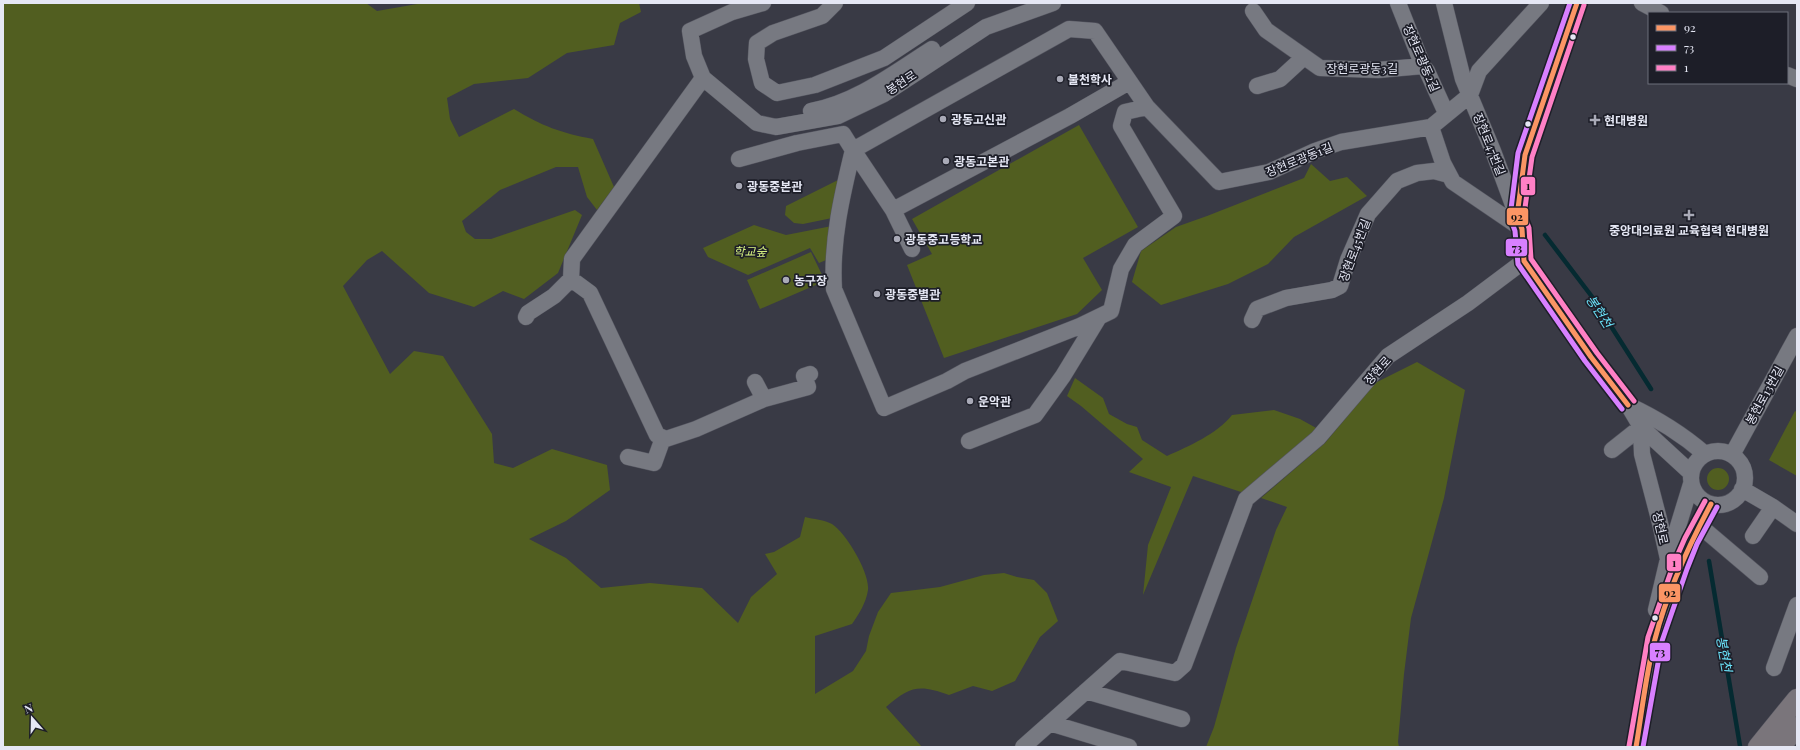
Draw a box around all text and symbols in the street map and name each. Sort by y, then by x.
legend [1648,12,1788,84]
text: 92 [1684,19,1696,35]
street label: 장현로광동2길 [1400,22,1444,94]
unlabelled marker [1568,32,1578,42]
text: 73 [1684,39,1694,55]
text: 1 [1684,59,1689,75]
street label: 장현로광동3길 [1326,60,1398,76]
street label: 봉현로 [883,66,919,98]
place label: 불천학사 [1068,71,1112,87]
marker: 불천학사 [1055,74,1065,84]
street label: 장현로47번길 [1470,110,1510,178]
place label: 광동고신관 [951,111,1006,127]
place label: 현대병원 [1604,112,1648,128]
marker: 광동고신관 [938,114,948,124]
marker: 현대병원 [1589,114,1601,126]
unlabelled marker [1523,119,1533,129]
street label: 장현로광동1길 [1263,138,1335,180]
place label: 광동고본관 [954,153,1009,169]
marker: 광동고본관 [941,156,951,166]
line badge: 1 [1520,176,1536,196]
place label: 광동중본관 [747,178,802,194]
text: 1 [1526,178,1530,193]
marker: 광동중본관 [734,181,744,191]
line badge: 92 [1506,207,1529,226]
text: 92 [1511,209,1523,224]
marker: 중앙대의료원 교육협력 현대병원 [1683,209,1695,221]
street label: 장현로45번길 [1335,216,1373,284]
place label: 중앙대의료원 교육협력 현대병원 [1609,222,1769,238]
place label: 광동중고등학교 [905,231,982,247]
marker: 광동중고등학교 [892,234,902,244]
line badge: 73 [1505,238,1528,257]
text: 73 [1512,240,1522,255]
park label: 학교숲 [733,243,768,259]
place label: 농구장 [794,272,827,288]
marker: 농구장 [781,275,791,285]
place label: 광동중별관 [885,286,940,302]
marker: 광동중별관 [872,289,882,299]
water label: 봉현천 [1583,291,1617,332]
street label: 장현로 [1360,352,1394,388]
street label: 봉현로13번길 [1741,363,1787,427]
place label: 운악관 [978,393,1011,409]
marker: 운악관 [965,396,975,406]
street label: 장현로 [1649,510,1673,546]
line badge: 1 [1666,553,1682,572]
text: 1 [1672,555,1676,570]
line badge: 92 [1658,583,1681,603]
text: 92 [1664,585,1676,600]
unlabelled marker [1650,613,1660,623]
water label: 봉현천 [1714,635,1737,674]
line badge: 73 [1649,642,1671,662]
text: 73 [1655,644,1665,659]
north arrow [12,698,52,738]
text: N [22,700,35,717]

